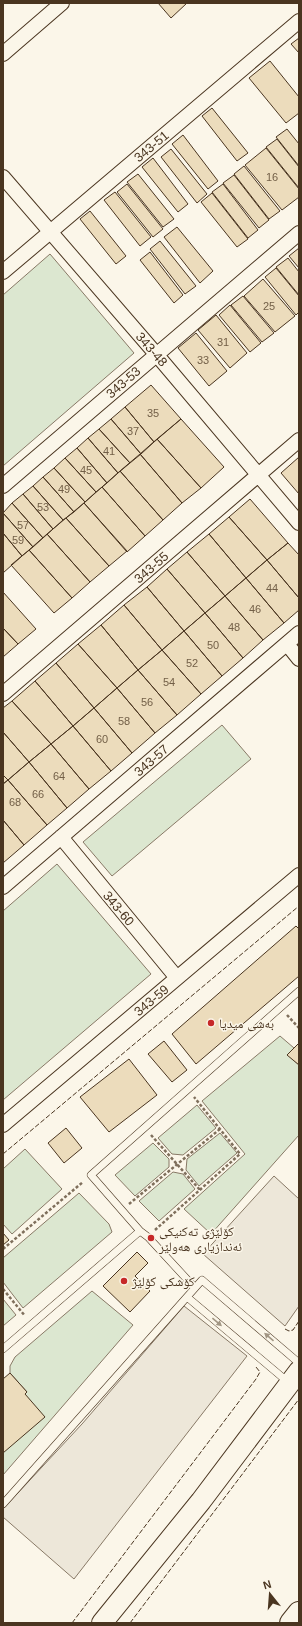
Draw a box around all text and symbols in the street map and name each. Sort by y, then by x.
street label: 343-51 [131,128,172,165]
house number: 16 [266,171,278,183]
house number: 25 [263,300,275,312]
street label: 343-48 [133,329,171,370]
house number: 31 [217,336,229,348]
house number: 33 [197,354,209,366]
street label: 343-53 [103,363,144,401]
house number: 35 [147,407,159,419]
house number: 37 [127,425,139,437]
house number: 41 [103,445,115,457]
house number: 45 [80,464,92,476]
house number: 49 [58,483,70,495]
house number: 53 [37,501,49,513]
house number: 57 [17,519,29,531]
house number: 59 [12,534,24,546]
street label: 343-55 [131,548,172,586]
house number: 44 [266,582,278,594]
house number: 46 [249,603,261,615]
house number: 48 [228,621,240,633]
house number: 50 [207,639,219,651]
house number: 52 [186,657,198,669]
house number: 54 [163,676,175,688]
house number: 56 [141,696,153,708]
house number: 58 [118,715,130,727]
house number: 60 [96,733,108,745]
street label: 343-57 [131,741,172,779]
house number: 64 [53,770,65,782]
house number: 66 [32,788,44,800]
house number: 68 [9,796,21,808]
street label: 343-60 [100,888,137,929]
street label: 343-59 [131,982,172,1019]
place label: بەشی میدیا [219,1016,274,1032]
marker: بەشی میدیا [206,1018,216,1028]
place label: کۆلێژی تەکنیکی ئەندازیاری هەولێر [158,1224,242,1255]
marker: کۆلێژی تەکنیکی ئەندازیاری هەولێر [146,1233,156,1243]
place label: کۆشکی کۆلێژ [131,1274,195,1290]
marker: کۆشکی کۆلێژ [119,1276,129,1286]
one-way arrow [212,1318,223,1327]
one-way arrow [264,1333,275,1342]
north arrow [250,1574,290,1614]
text: N [262,1578,273,1591]

